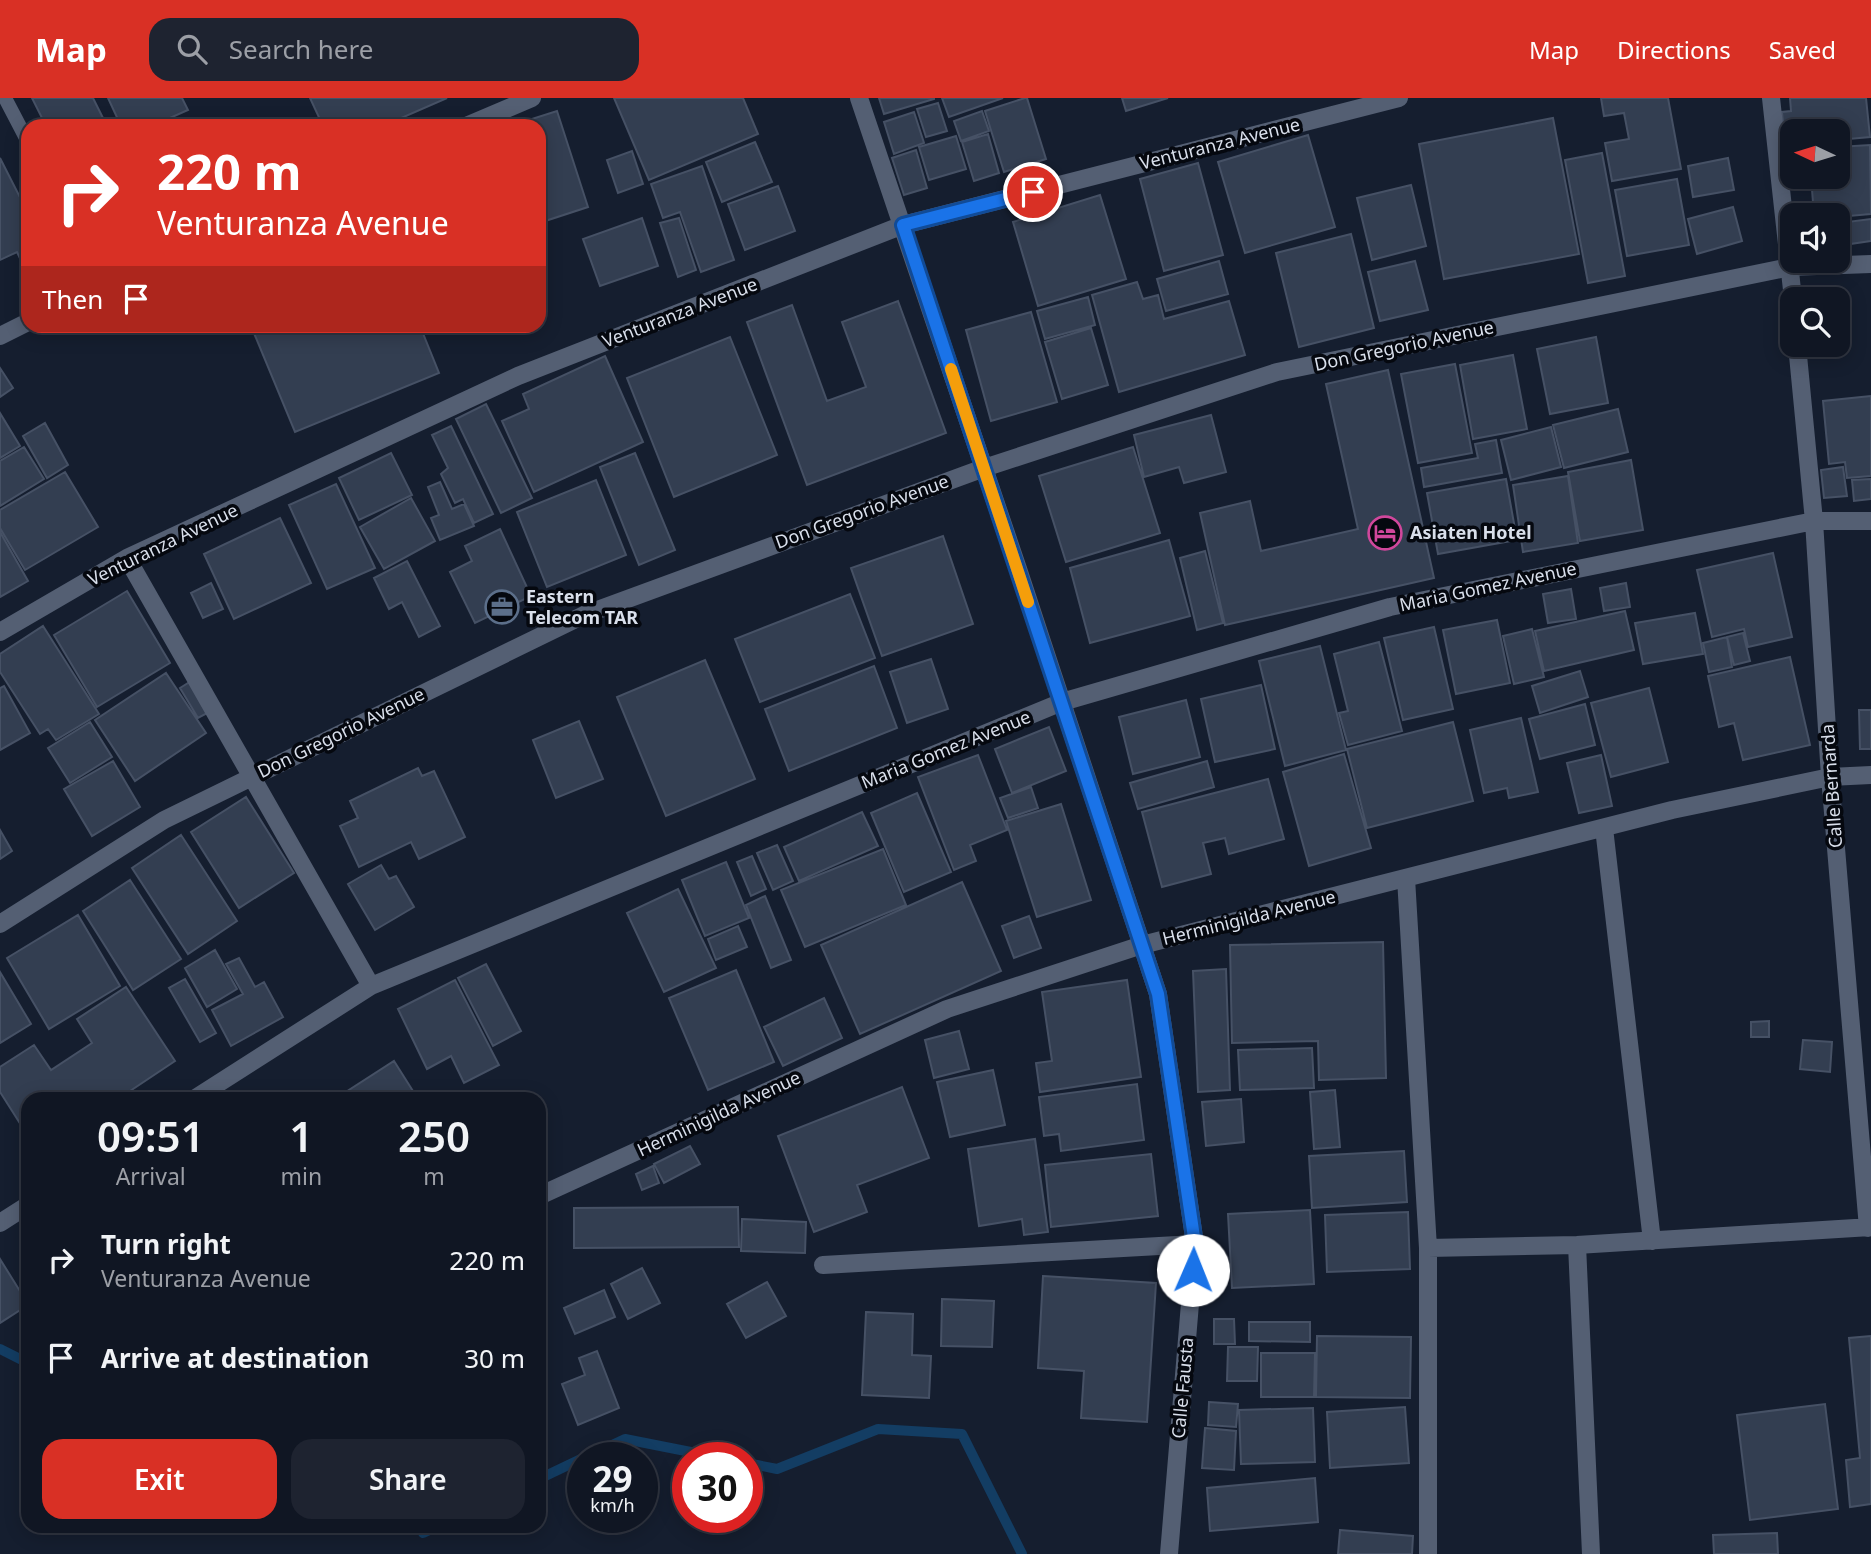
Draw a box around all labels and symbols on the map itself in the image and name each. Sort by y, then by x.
street label: Venturanza Avenue [1137,112,1302,175]
north arrow [1780,119,1850,189]
pin [1003,162,1063,222]
street label: Venturanza Avenue [599,271,761,353]
street label: Don Gregorio Avenue [1312,314,1496,376]
street label: Don Gregorio Avenue [772,468,952,554]
street label: Venturanza Avenue [84,497,242,591]
hotel icon: Asiaten Hotel [1366,514,1404,552]
place label: Asiaten Hotel [1410,520,1532,544]
street label: Maria Gomez Avenue [1397,556,1579,617]
place label: Eastern Telecom TAR [526,584,638,629]
office icon: Eastern Telecom TAR [483,588,521,626]
street label: Don Gregorio Avenue [253,681,428,783]
street label: Maria Gomez Avenue [857,704,1034,794]
street label: Calle Bernarda [1815,723,1847,849]
street label: Herminigilda Avenue [1160,884,1338,950]
street label: Herminigilda Avenue [633,1065,804,1161]
position arrow [1156,1233,1230,1307]
street label: Calle Fausta [1166,1336,1198,1439]
speed limit sign: 30 [672,1442,763,1533]

